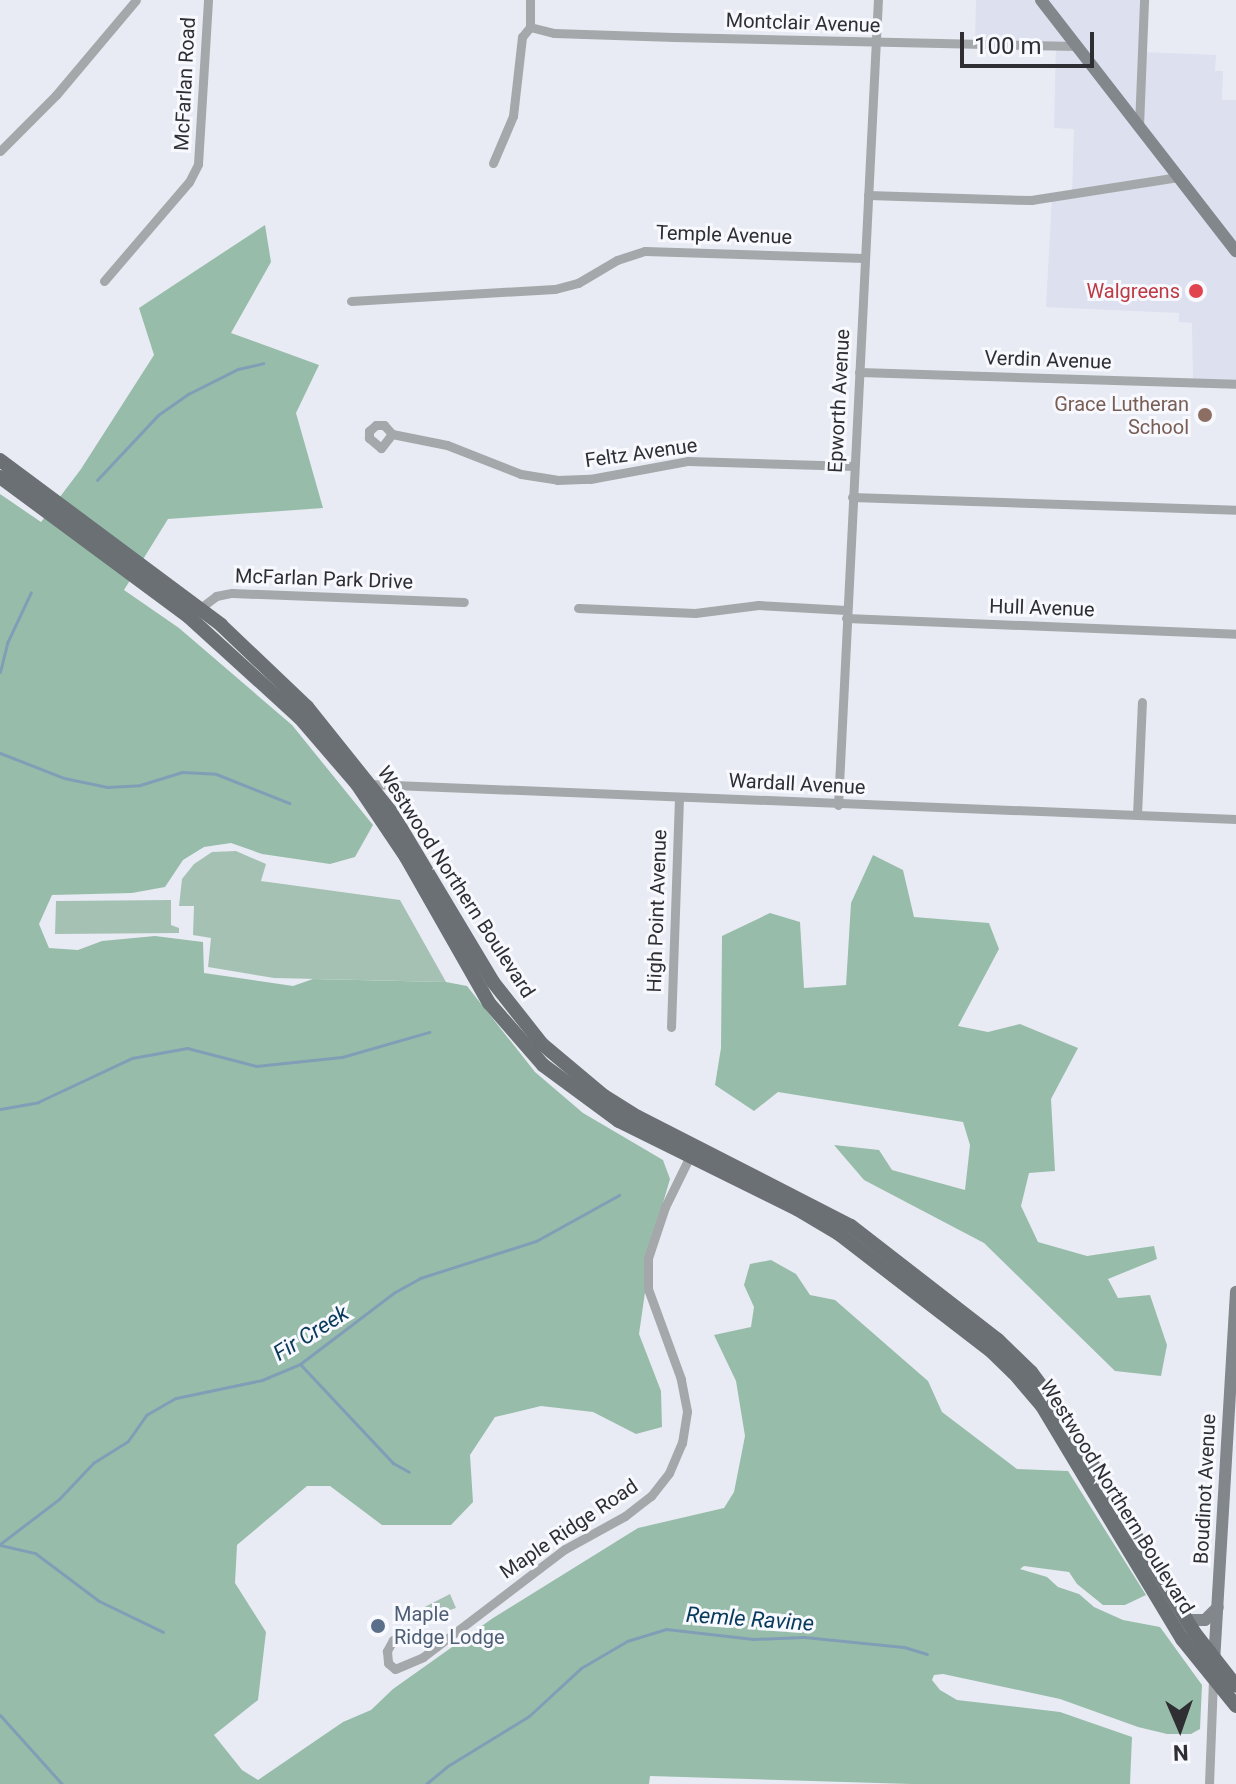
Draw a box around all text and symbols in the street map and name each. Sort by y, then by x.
street label: Montclair Avenue [725,8,881,38]
street label: McFarlan Road [170,16,200,152]
scale bar [964,16,1098,66]
text: 100 m [974,32,1041,60]
street label: Temple Avenue [656,221,792,249]
place label: Walgreens [1086,279,1180,303]
marker: Walgreens [1187,282,1205,300]
street label: Epworth Avenue [823,328,855,474]
street label: Verdin Avenue [984,346,1112,374]
place label: Grace Lutheran School [1054,392,1189,439]
marker: Grace Lutheran School [1196,406,1214,424]
street label: Feltz Avenue [583,433,699,473]
street label: McFarlan Park Drive [235,564,413,594]
street label: Hull Avenue [989,594,1095,622]
street label: Westwood Northern Boulevard [372,762,540,1002]
street label: Wardall Avenue [728,768,866,800]
street label: High Point Avenue [642,829,672,993]
water label: Fir Creek [268,1300,354,1366]
street label: Westwood Northern Boulevard [1035,1376,1199,1618]
street label: Boudinot Avenue [1189,1413,1221,1565]
street label: Maple Ridge Road [495,1474,643,1584]
water label: Remle Ravine [685,1601,815,1637]
place label: Maple Ridge Lodge [394,1602,505,1649]
marker: Maple Ridge Lodge [369,1617,387,1635]
north arrow [1140,1688,1220,1768]
text: N [1173,1740,1189,1765]

